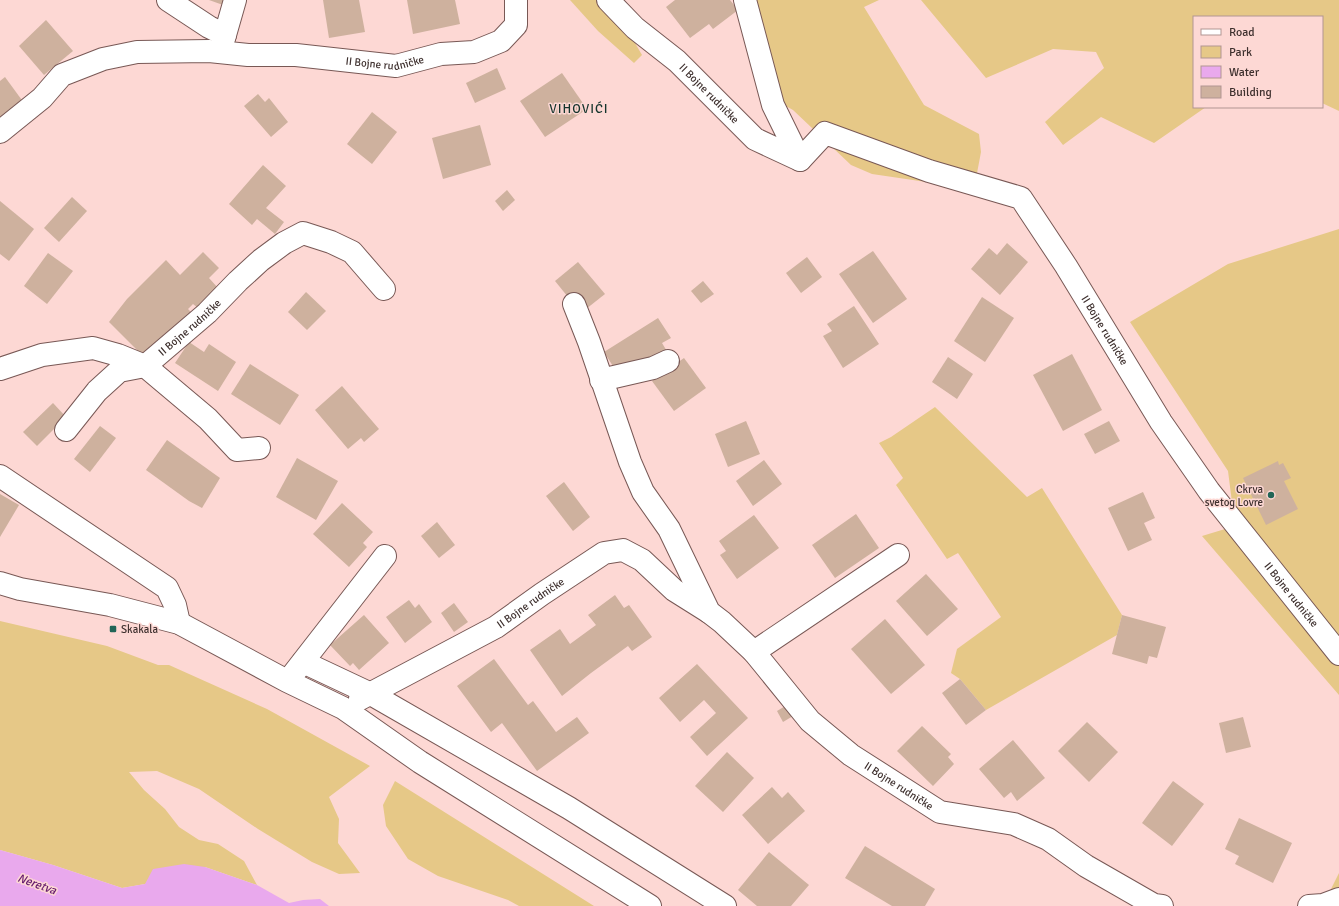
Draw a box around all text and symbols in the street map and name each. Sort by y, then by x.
legend [1193,16,1323,108]
text: Road [1229,25,1255,40]
text: Park [1229,45,1252,60]
street label: II Bojne rudničke [345,53,425,73]
street label: II Bojne rudničke [676,61,742,126]
text: Water [1229,65,1260,80]
text: Building [1229,85,1272,100]
district label: VIHOVIĆI [549,101,609,117]
street label: II Bojne rudničke [1078,293,1131,368]
street label: II Bojne rudničke [156,297,224,359]
place label: Ckrva svetog Lovre [1205,483,1263,509]
marker: Ckrva svetog Lovre [1266,490,1276,500]
street label: II Bojne rudničke [1261,560,1321,630]
street label: II Bojne rudničke [495,575,567,631]
place label: Skakala [121,623,159,636]
marker: Skakala [108,624,118,634]
street label: II Bojne rudničke [862,759,936,813]
water label: Neretva [15,871,59,899]

